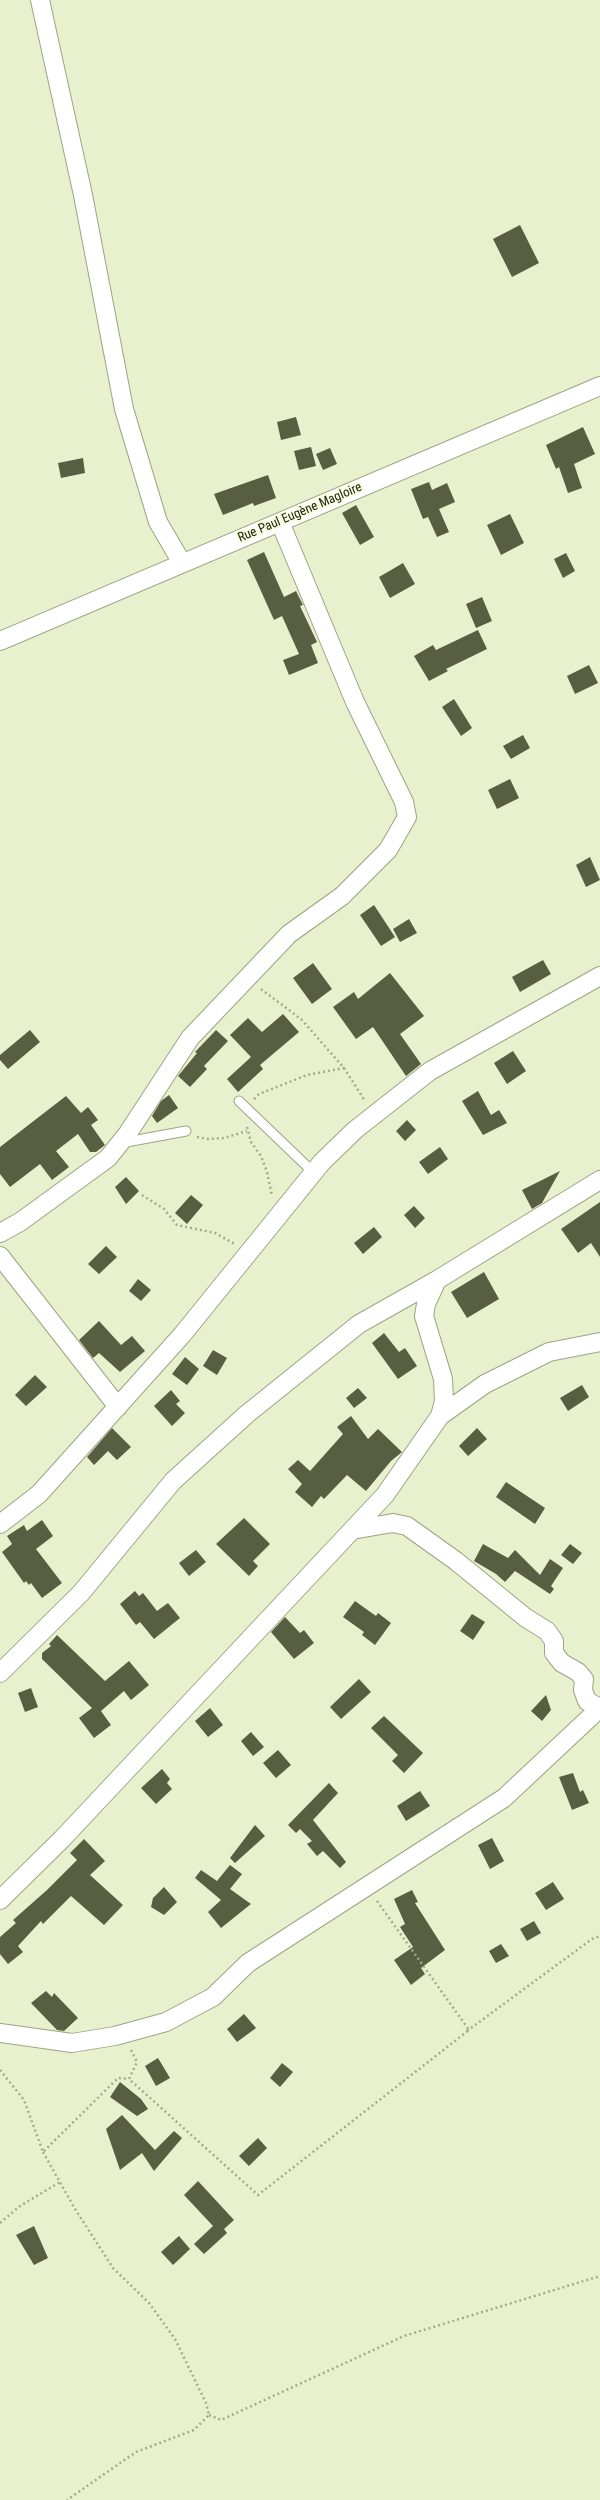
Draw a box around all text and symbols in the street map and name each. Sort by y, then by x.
street label: Rue Paul Eugène Magloire [236,480,364,546]

